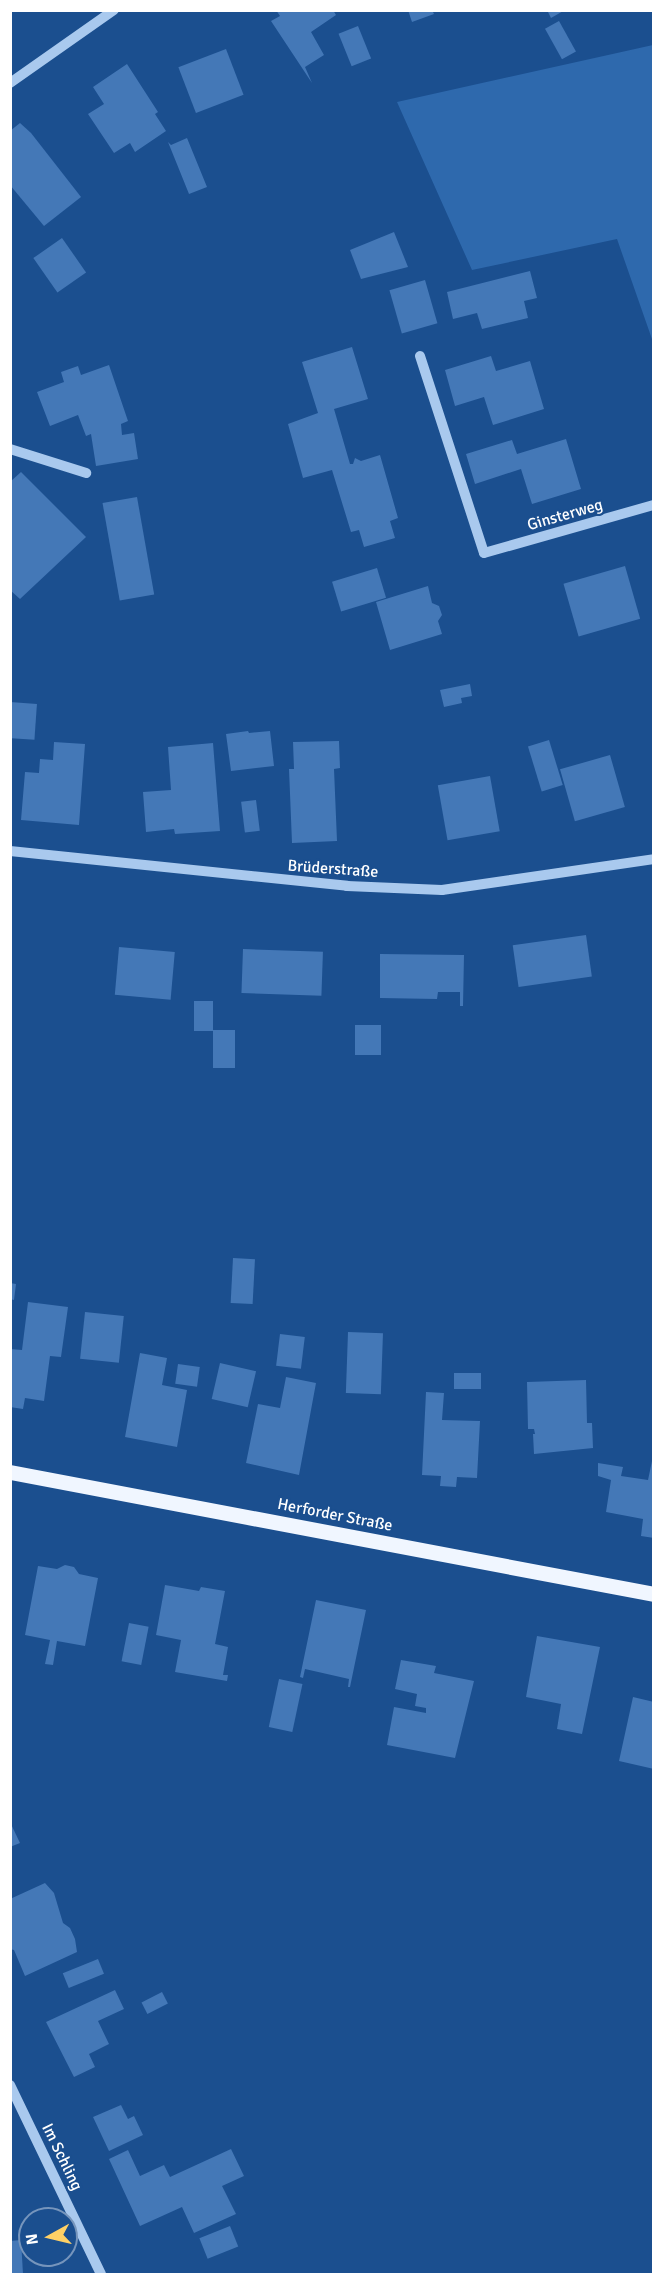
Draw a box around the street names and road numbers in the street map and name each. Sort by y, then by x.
street label: Ginsterweg [525,495,605,535]
street label: Brüderstraße [287,856,379,882]
street label: Herforder Straße [276,1494,394,1536]
street label: Im Schling [38,2120,86,2194]

